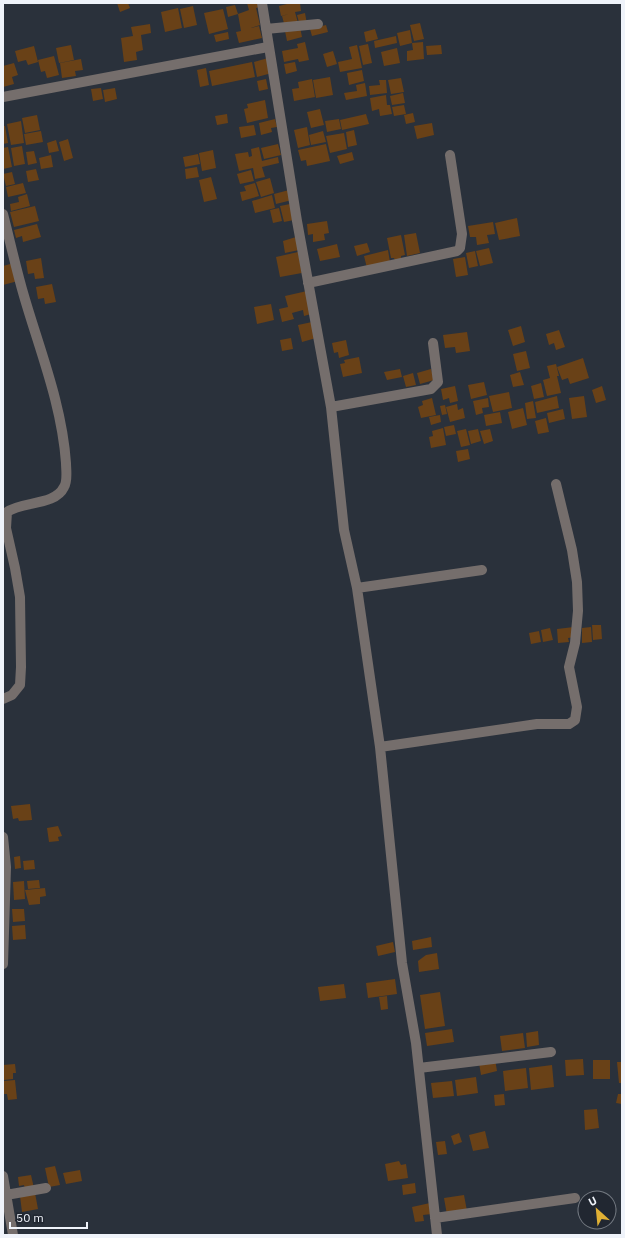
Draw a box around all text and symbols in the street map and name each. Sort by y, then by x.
north arrow [577,1190,617,1230]
text: U [586,1193,599,1209]
scale bar [10,1204,87,1230]
text: 50 m [16,1210,44,1225]

